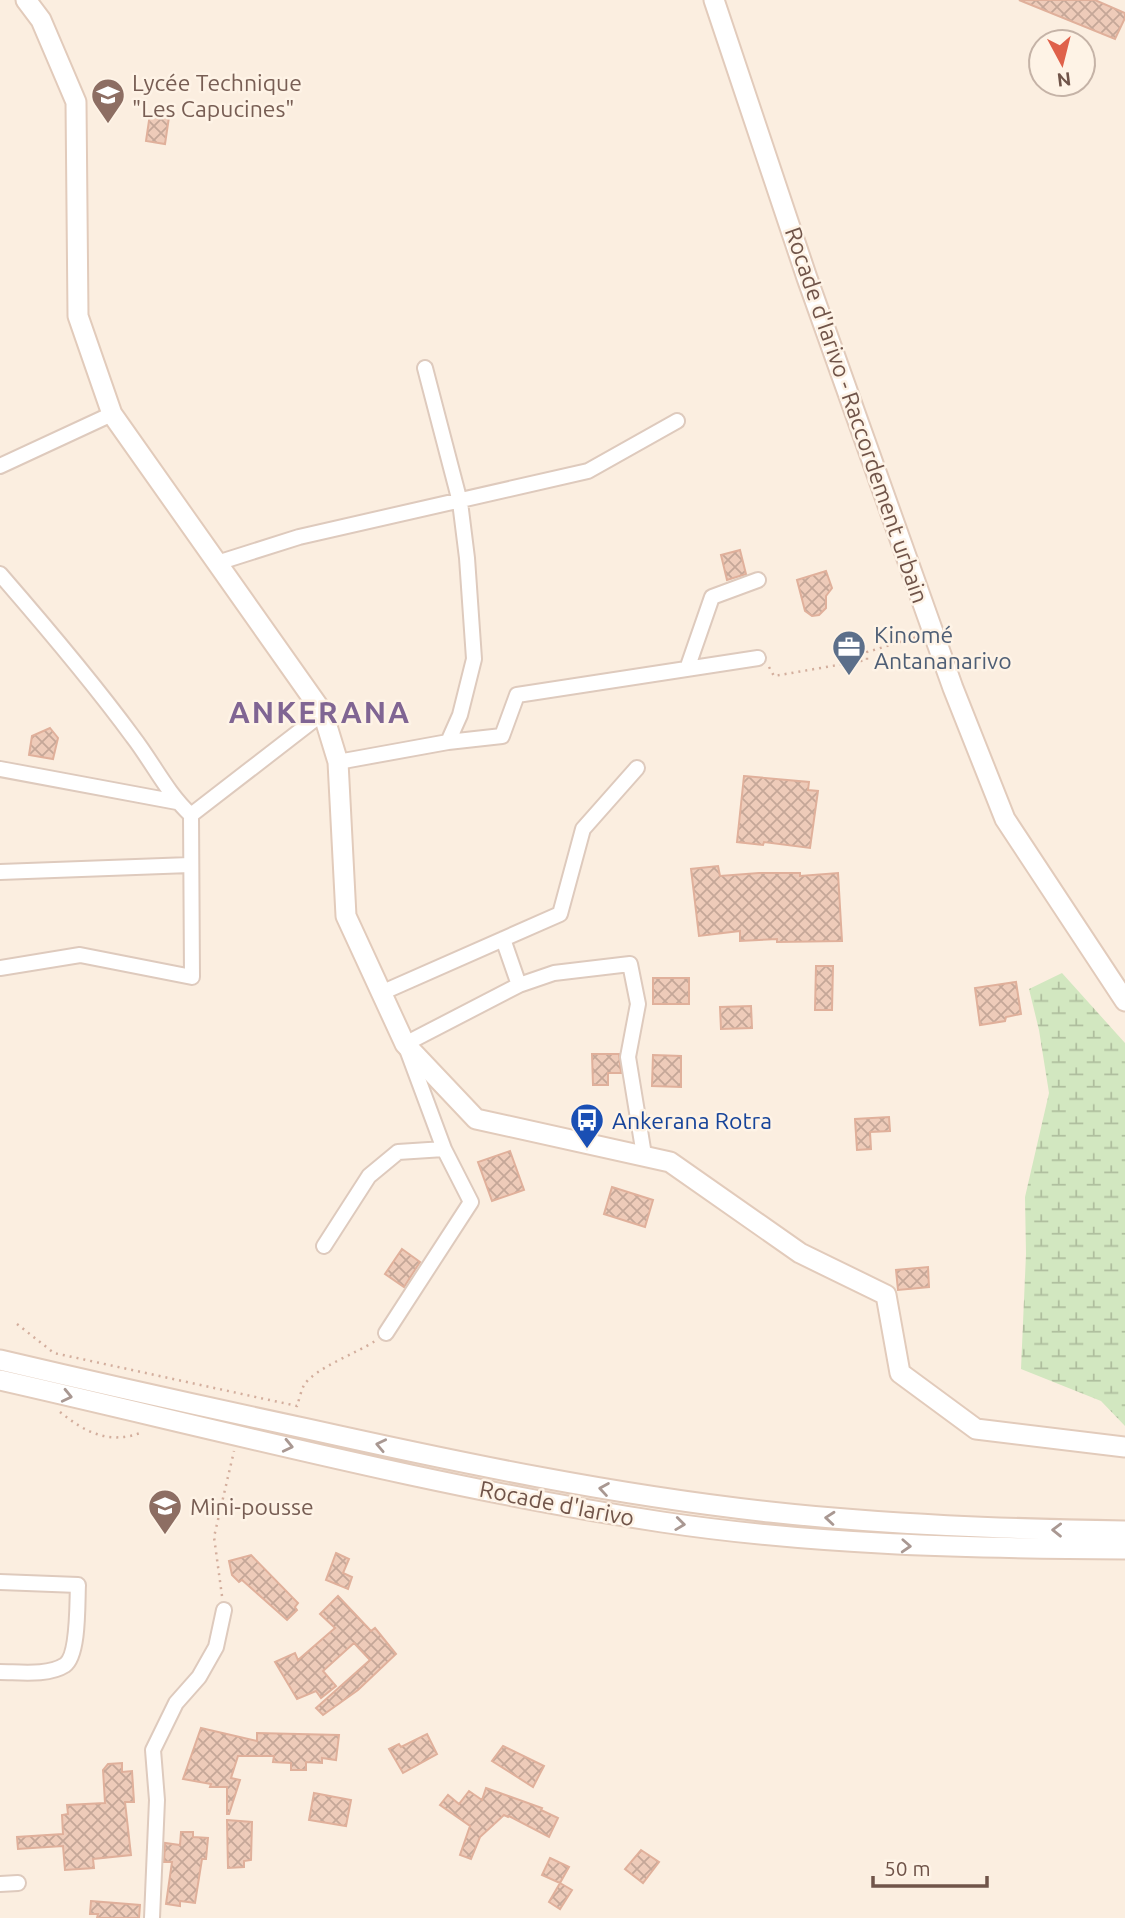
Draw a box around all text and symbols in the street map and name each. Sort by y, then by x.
north arrow [1027,28,1097,98]
text: N [1056,68,1072,92]
place label: Lycée Technique "Les Capucines" [132,70,302,121]
school or university icon: Lycée Technique "Les Capucines" [89,76,127,125]
street label: Rocade d'Iarivo - Raccordement urbain [781,224,933,606]
place label: Kinomé Antananarivo [874,622,1012,673]
office icon: Kinomé Antananarivo [830,628,868,677]
district label: ANKERANA [229,695,411,729]
bus stop icon: Ankerana Rotra [568,1101,606,1150]
place label: Ankerana Rotra [612,1108,772,1133]
one-way arrow [60,1387,72,1402]
one-way arrow [282,1438,294,1452]
one-way arrow [375,1439,387,1454]
street label: Rocade d'Iarivo [477,1476,637,1530]
one-way arrow [598,1482,610,1497]
school or university icon: Mini-pousse [146,1487,184,1536]
place label: Mini-pousse [190,1494,314,1519]
one-way arrow [824,1511,835,1526]
one-way arrow [674,1516,685,1531]
one-way arrow [1051,1522,1062,1538]
one-way arrow [901,1538,912,1553]
scale bar [873,1844,987,1888]
text: 50 m [884,1856,931,1880]

